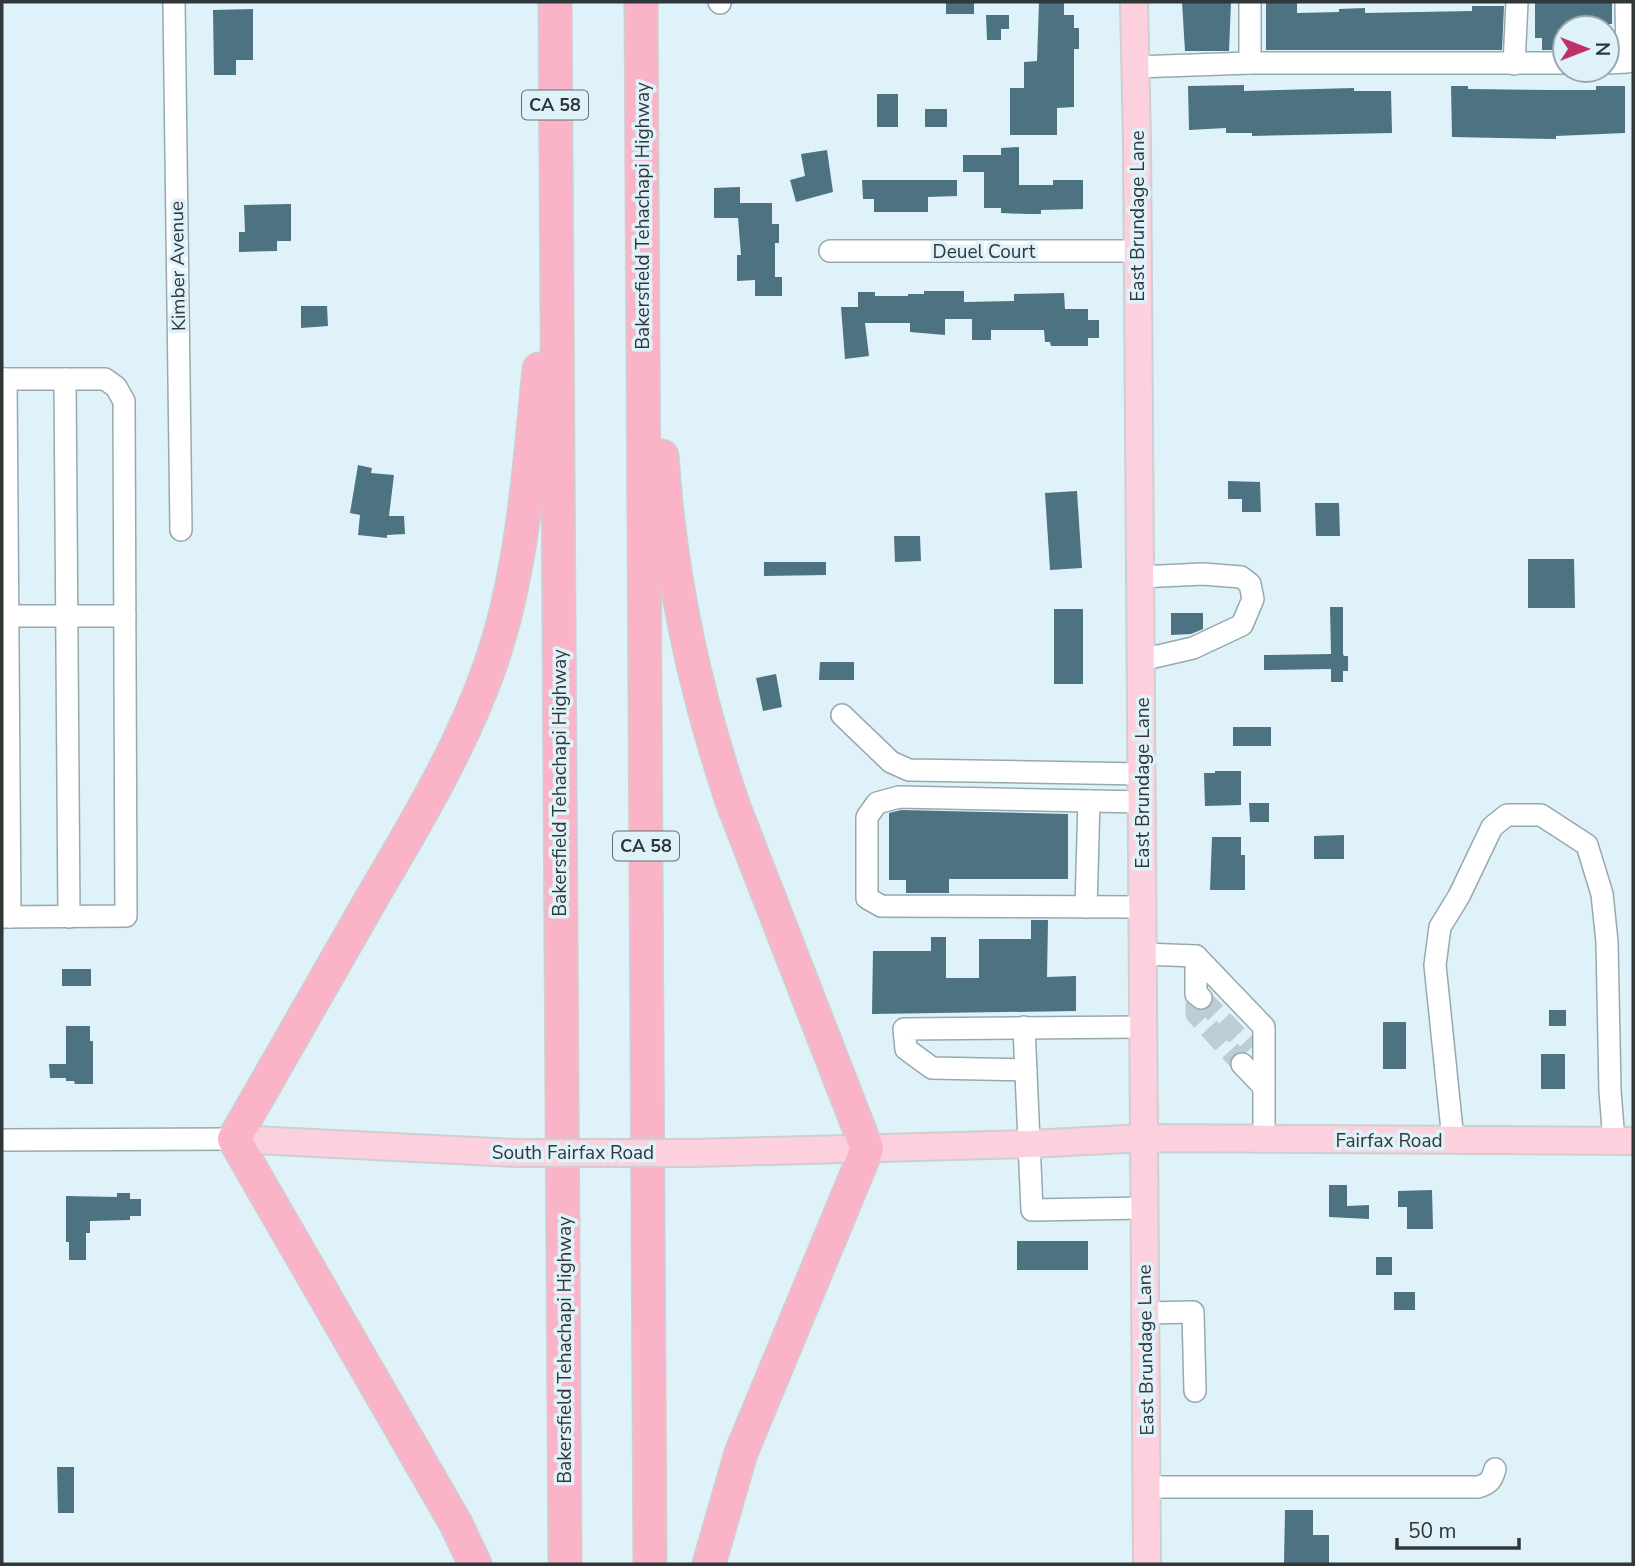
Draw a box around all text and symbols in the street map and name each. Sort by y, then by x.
north arrow [1551,14,1621,84]
text: N [1589,42,1615,56]
street label: Bakersfield Tehachapi Highway [630,82,656,350]
road number: CA 58 [522,90,588,120]
street label: East Brundage Lane [1125,130,1151,302]
street label: Kimber Avenue [164,201,192,331]
street label: Deuel Court [933,239,1036,265]
street label: Bakersfield Tehachapi Highway [547,649,573,917]
street label: East Brundage Lane [1130,697,1156,869]
road number: CA 58 [613,832,679,860]
street label: Fairfax Road [1335,1128,1443,1154]
street label: South Fairfax Road [492,1140,654,1166]
street label: Bakersfield Tehachapi Highway [552,1216,578,1484]
street label: East Brundage Lane [1132,1264,1160,1436]
scale bar [1397,1506,1520,1550]
text: 50 m [1408,1517,1457,1545]

